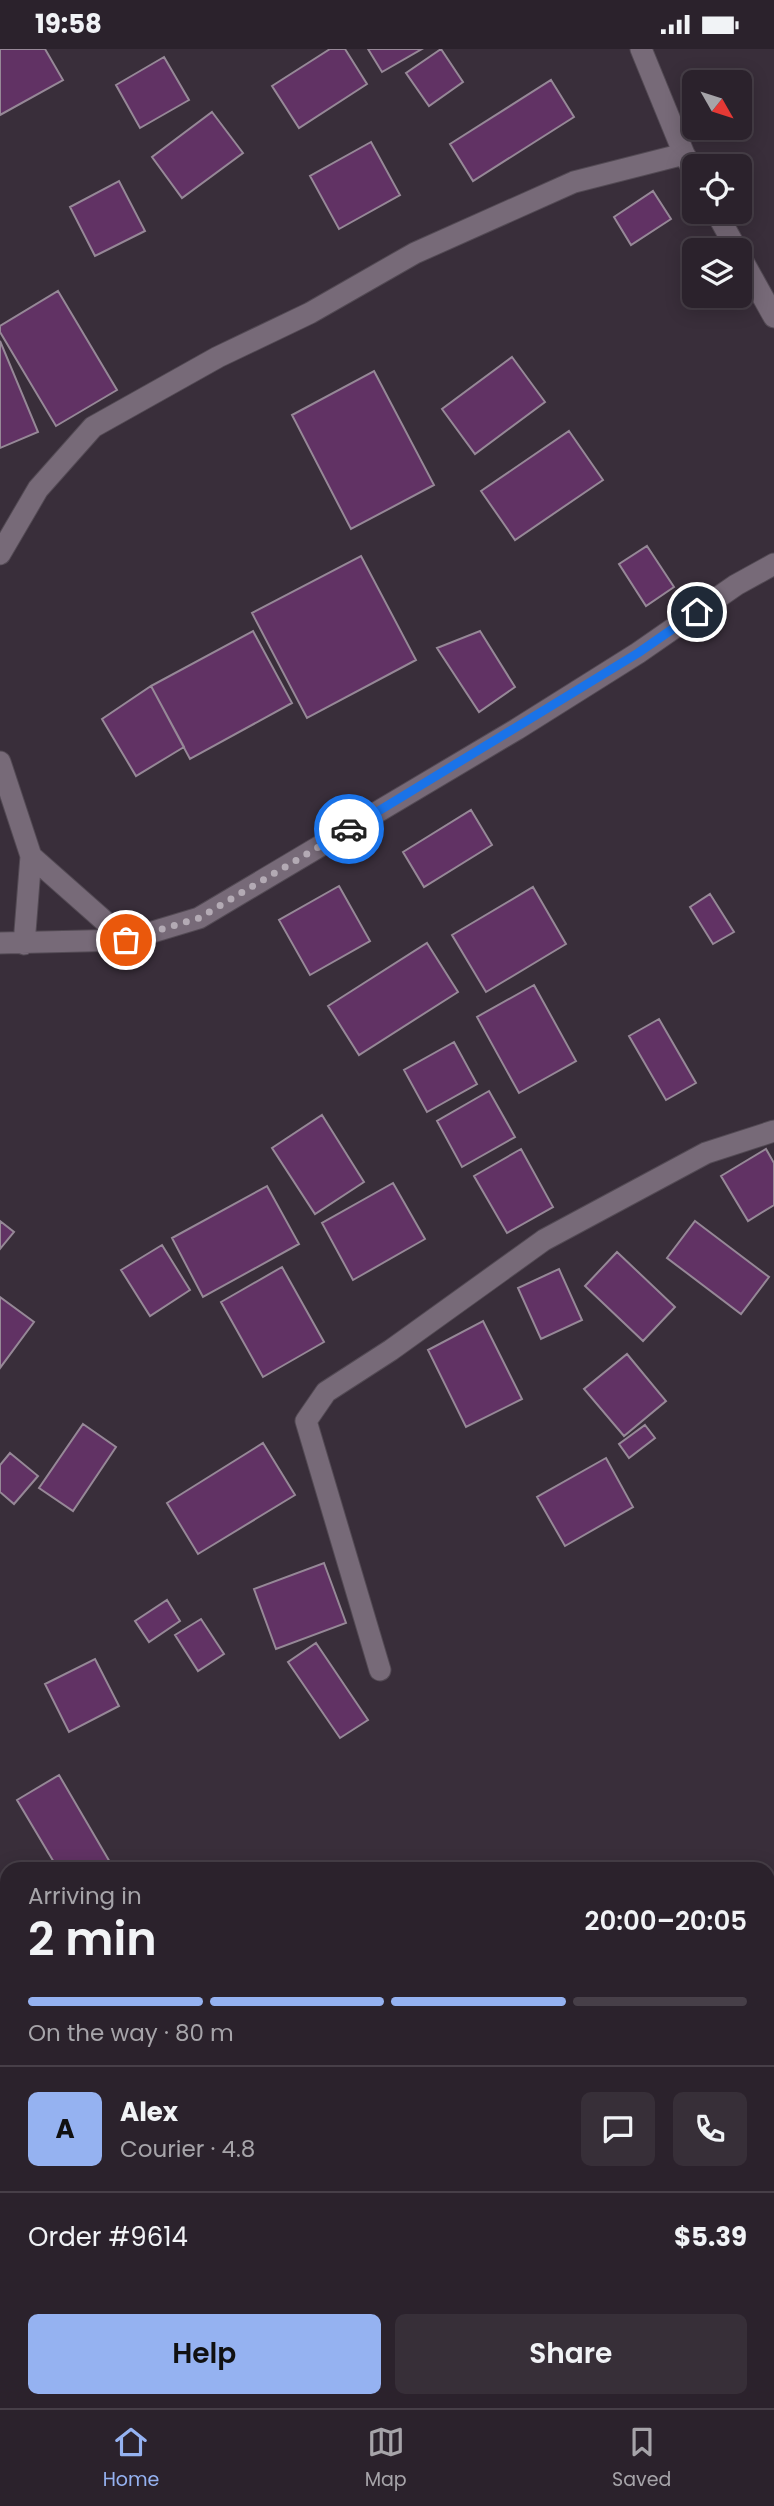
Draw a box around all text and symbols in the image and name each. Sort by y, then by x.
text: 19:58 [35,6,102,42]
north arrow [682,70,752,140]
map controls [682,70,752,308]
button: locate [682,154,752,224]
button: layers [682,238,752,308]
pin [667,582,727,642]
icon: home [678,593,716,631]
courier [314,794,384,864]
icon: car [330,810,368,848]
pin [96,910,156,970]
icon: bag [107,921,145,959]
text: Arriving in [28,1880,142,1912]
text: 20:00–20:05 [584,1903,747,1939]
text: 2 min [28,1907,157,1971]
text: On the way · 80 m [28,2017,234,2049]
button: chat [581,2092,655,2166]
button: phone [673,2092,747,2166]
text: Alex [120,2094,178,2130]
text: A [55,2111,75,2147]
text: Courier · 4.8 [120,2133,255,2165]
text: Order #9614 [28,2219,188,2255]
text: $5.39 [674,2219,747,2255]
button: Help [28,2314,381,2394]
button: Share [395,2314,747,2394]
tab: Home [103,2423,159,2494]
tab: Map [365,2423,407,2494]
tab: Saved [612,2423,671,2494]

